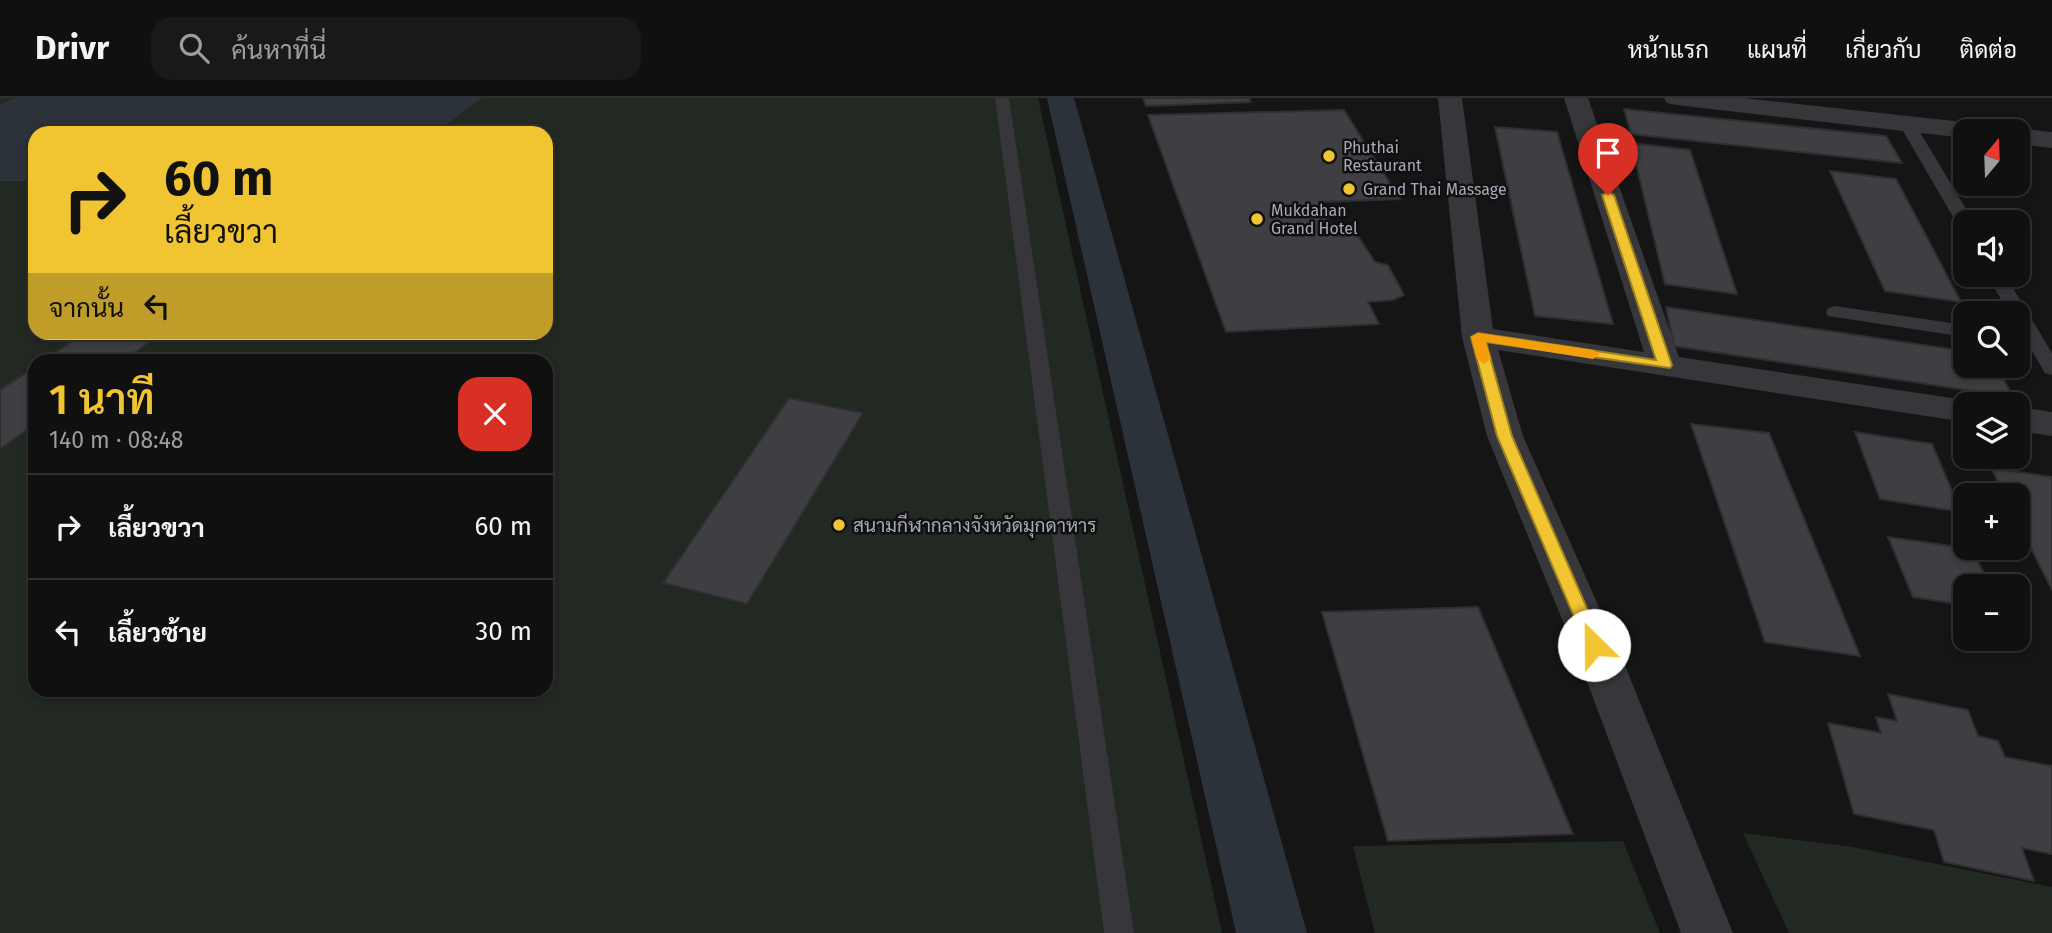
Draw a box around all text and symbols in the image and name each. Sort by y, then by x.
search box [151,17,641,80]
text: Drivr [35,28,109,68]
icon: search [175,29,213,67]
text: ค้นหาที่นี่ [231,35,326,66]
text: หน้าแรก [1628,36,1709,64]
text: แผนที่ [1747,36,1807,64]
text: เกี่ยวกับ [1845,36,1922,64]
text: ติดต่อ [1960,36,2017,64]
north arrow [1953,119,2030,196]
map controls [1953,119,2030,651]
pin [1578,123,1638,195]
icon: arrive [1589,134,1627,172]
place label: Phuthai Restaurant [1343,138,1422,175]
marker: Phuthai Restaurant [1321,148,1337,164]
text: 60 m [164,149,273,208]
icon: right [49,154,140,245]
place label: Grand Thai Massage [1363,180,1507,199]
marker: Grand Thai Massage [1341,181,1357,197]
place label: Mukdahan Grand Hotel [1271,201,1358,238]
button: sound [1953,210,2030,287]
marker: Mukdahan Grand Hotel [1249,211,1265,227]
text: เลี้ยวขวา [164,213,278,251]
icon: left [138,287,176,325]
text: จากนั้น [49,293,124,324]
button: search [1953,301,2030,378]
text: 1 นาที [49,375,155,425]
button: close [458,377,532,451]
button: layers [1953,392,2030,469]
text: 140 m · 08:48 [49,426,183,454]
button: + [1953,483,2030,560]
icon: right [49,508,87,546]
text: 60 m [474,511,532,542]
text: เลี้ยวขวา [108,513,205,544]
place label: สนามกีฬากลางจังหวัดมุกดาหาร [853,513,1096,538]
marker: สนามกีฬากลางจังหวัดมุกดาหาร [831,517,847,533]
button: − [1953,574,2030,651]
position arrow [1557,608,1631,682]
icon: left [49,613,87,651]
text: 30 m [475,616,532,647]
text: เลี้ยวซ้าย [108,618,207,649]

